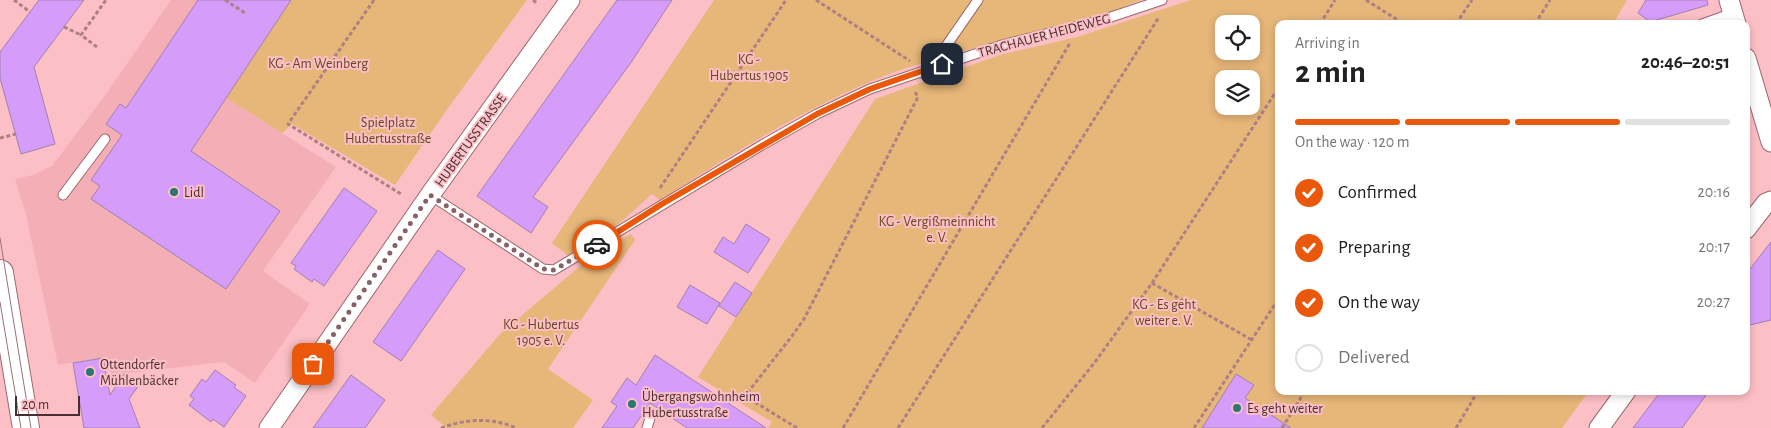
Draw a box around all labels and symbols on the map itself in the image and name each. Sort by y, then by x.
street label: TRACHAUER HEIDEWEG [977,12,1112,60]
pin [921,43,963,85]
park label: KG - Hubertus 1905 [710,53,788,83]
park label: KG - Am Weinberg [268,57,368,71]
street label: HUBERTUSSTRASSE [432,91,509,190]
park label: Spielplatz Hubertusstraße [345,116,431,146]
marker: Lidl [168,186,180,198]
place label: Lidl [184,186,204,200]
park label: KG - Vergißmeinnicht e. V. [879,215,996,245]
courier [572,220,622,270]
park label: KG - Es geht weiter e. V. [1132,298,1196,328]
park label: KG - Hubertus 1905 e. V. [503,318,579,348]
pin [292,343,334,385]
place label: Ottendorfer Mühlenbäcker [100,358,179,388]
marker: Ottendorfer Mühlenbäcker [84,366,96,378]
place label: Übergangswohnheim Hubertusstraße [642,387,760,420]
scale bar [15,393,80,416]
marker: Übergangswohnheim Hubertusstraße [626,398,638,410]
marker: Es geht weiter [1231,402,1243,414]
place label: Es geht weiter [1247,402,1323,416]

